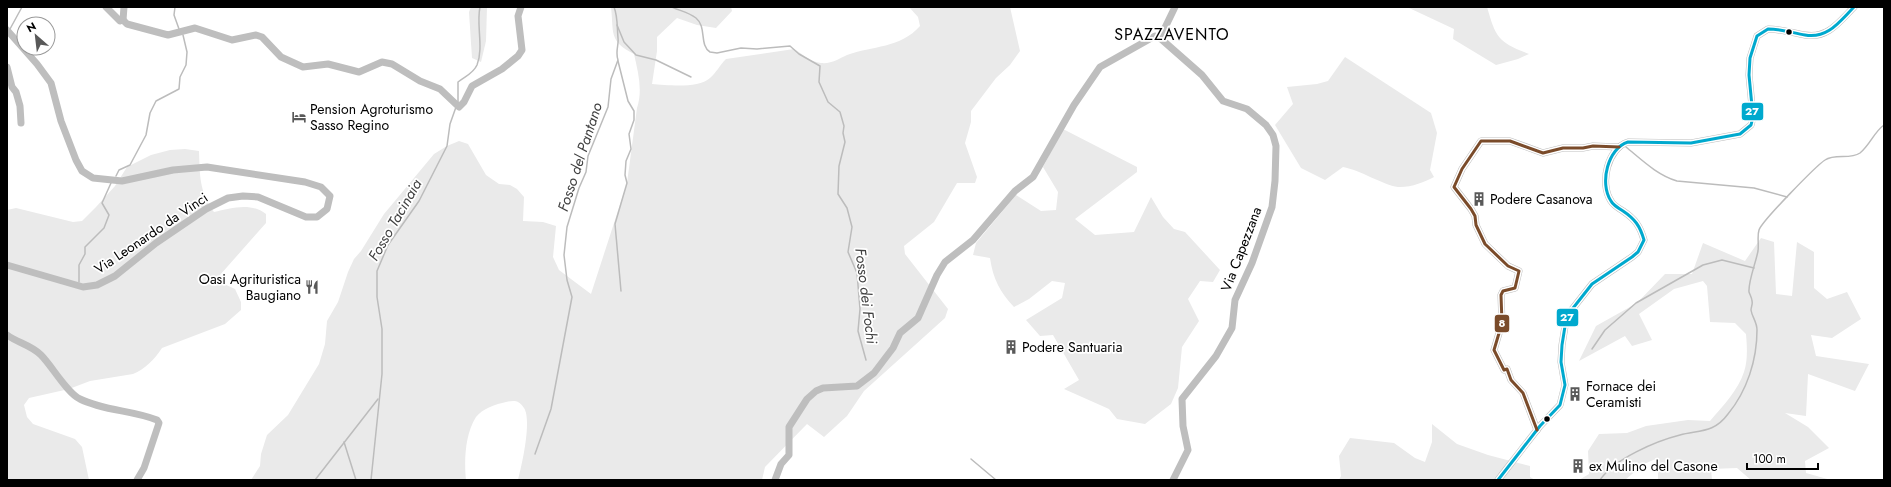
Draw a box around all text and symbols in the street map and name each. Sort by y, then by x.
north arrow [16,16,56,56]
text: N [24,18,39,36]
district label: SPAZZAVENTO [1114,23,1230,46]
unlabelled marker [1784,27,1794,37]
place label: Pension Agroturismo Sasso Regino [310,99,433,135]
water label: Fosso del Pantano [552,100,608,214]
line badge: 27 [1741,102,1764,121]
text: 27 [1745,103,1759,119]
hotel icon: Pension Agroturismo Sasso Regino [291,109,307,125]
water label: Fosso Tacinaia [363,174,428,265]
street label: Via Leonardo da Vinci [90,187,212,279]
place label: Podere Casanova [1490,189,1592,209]
building icon: Podere Casanova [1471,191,1487,207]
street label: Via Capezzana [1216,204,1266,294]
water label: Fosso dei Fochi [849,247,883,345]
place label: Oasi Agrituristica Baugiano [199,269,301,305]
restaurant icon: Oasi Agrituristica Baugiano [304,279,320,295]
line badge: 27 [1556,308,1579,327]
text: 27 [1560,309,1574,325]
line badge: 8 [1494,314,1510,333]
text: 8 [1499,315,1506,331]
place label: Podere Santuaria [1022,337,1122,357]
building icon: Podere Santuaria [1003,339,1019,355]
place label: Fornace dei Ceramisti [1586,376,1656,412]
building icon: Fornace dei Ceramisti [1567,386,1583,402]
unlabelled marker [1542,414,1552,424]
scale bar [1747,445,1818,471]
text: 100 m [1753,450,1786,468]
place label: ex Mulino del Casone [1589,456,1718,476]
building icon: ex Mulino del Casone [1570,458,1586,474]

